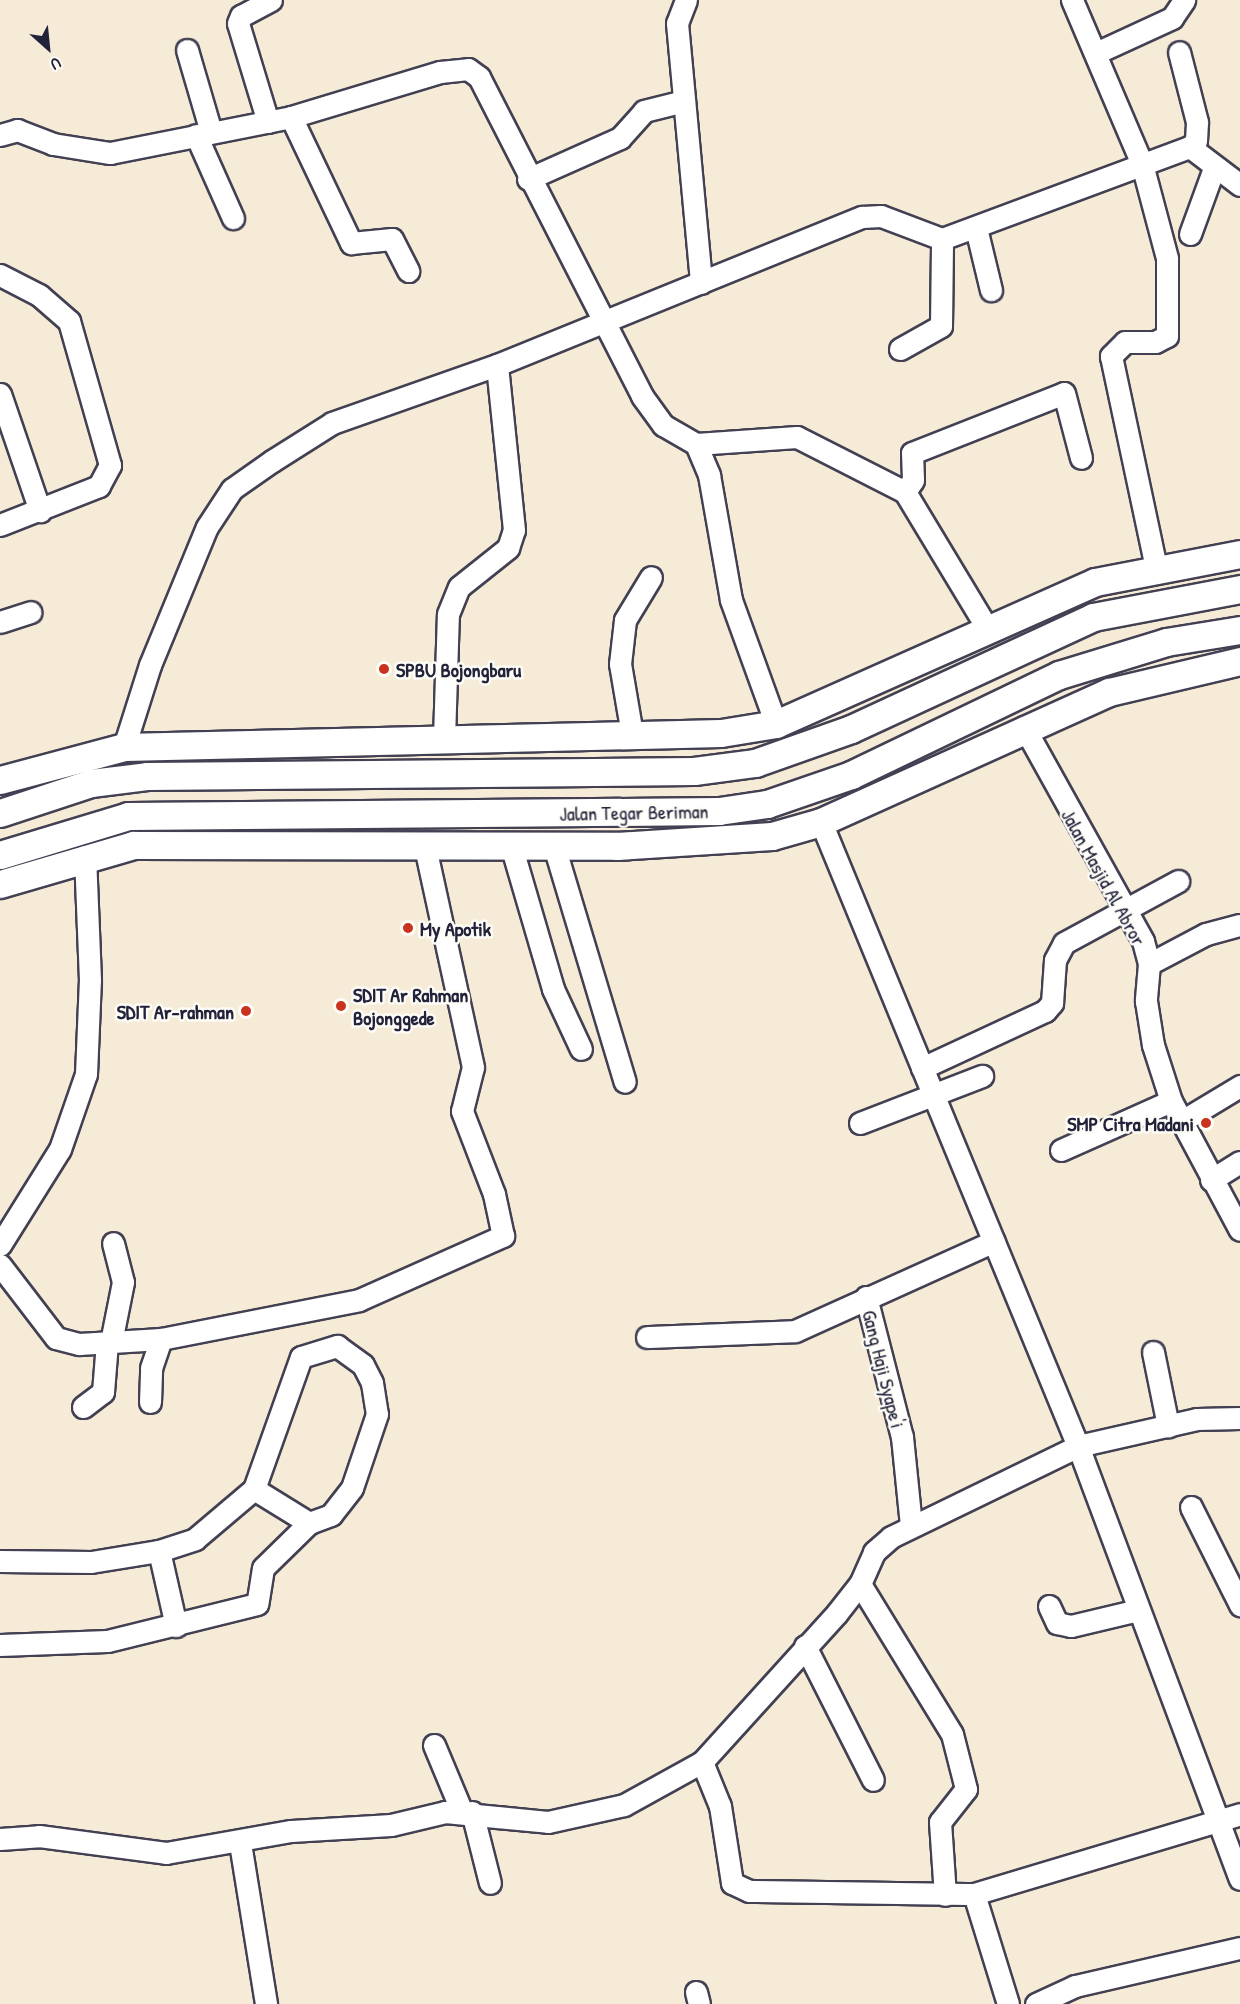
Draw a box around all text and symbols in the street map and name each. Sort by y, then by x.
north arrow [18,18,78,78]
text: U [47,52,65,76]
place label: SPBU Bojongbaru [396,657,521,681]
marker: SPBU Bojongbaru [377,662,391,676]
street label: Jalan Tegar Beriman [559,799,709,825]
street label: Jalan Masjid Al Abror [1057,805,1151,949]
place label: My Apotik [420,916,491,940]
marker: My Apotik [401,921,415,935]
place label: SDIT Ar Rahman Bojonggede [353,982,468,1029]
place label: SDIT Ar-rahman [117,999,234,1023]
marker: SDIT Ar Rahman Bojonggede [334,999,348,1013]
marker: SDIT Ar-rahman [239,1004,253,1018]
place label: SMP Citra Madani [1067,1111,1194,1135]
marker: SMP Citra Madani [1199,1116,1213,1130]
street label: Gang Haji Syape'i [858,1308,910,1430]

